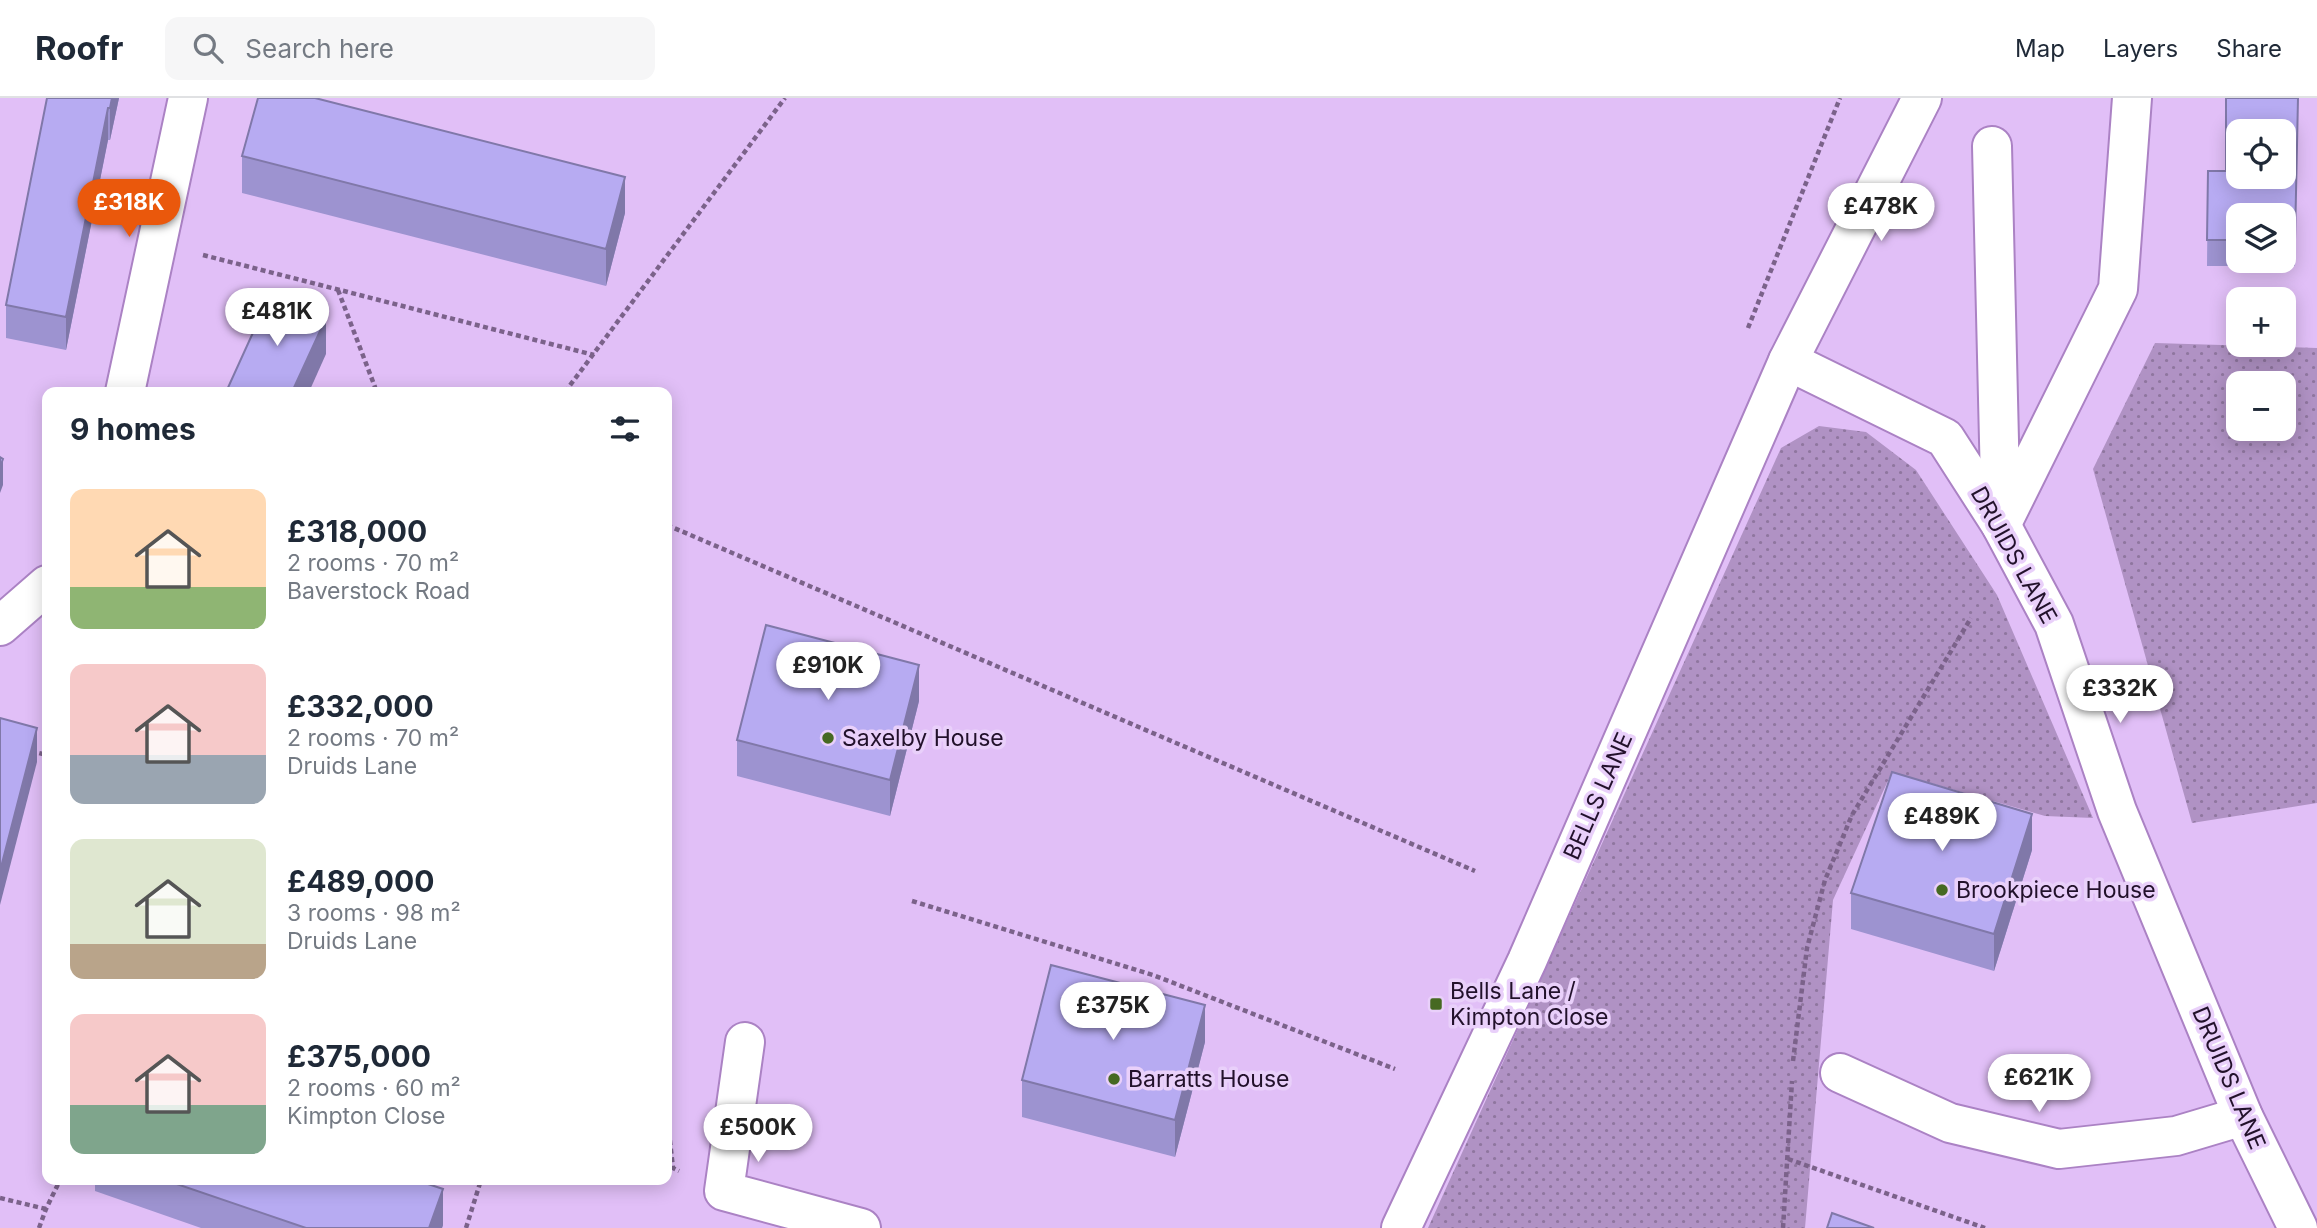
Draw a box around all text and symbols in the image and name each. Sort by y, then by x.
search box [165,17,655,80]
text: Roofr [35,28,123,68]
icon: search [189,29,227,67]
text: Search here [245,33,394,64]
text: Map [2015,34,2065,63]
text: Layers [2103,34,2178,63]
text: Share [2216,34,2282,63]
map controls [2226,119,2296,441]
button: locate [2226,119,2296,189]
pin: £318K [80,180,178,239]
pin: £478K [1832,184,1930,243]
text: £318K [94,188,164,216]
text: £478K [1844,192,1918,220]
button: layers [2226,203,2296,273]
button: + [2226,287,2296,357]
pin: £481K [228,288,326,348]
text: £481K [241,297,313,325]
button: − [2226,371,2296,441]
icon: filters [606,410,644,448]
text: 9 homes [70,411,196,447]
street label: DRUIDS LANE [1965,482,2063,628]
text: £318,000 [287,513,427,549]
icon: home [126,517,210,601]
text: 2 rooms · 70 m² [287,549,459,577]
text: Baverstock Road [287,577,470,605]
pin: £910K [779,642,877,702]
text: £910K [792,651,864,679]
pin: £332K [2071,666,2169,725]
text: £332K [2082,674,2158,702]
text: £332,000 [287,688,434,724]
icon: home [126,692,210,776]
text: 2 rooms · 70 m² [287,724,459,752]
place label: Saxelby House [842,724,1004,752]
street label: BELLS LANE [1558,728,1638,864]
marker: Saxelby House [820,730,836,746]
text: Druids Lane [287,752,417,780]
pin: £489K [1893,794,1991,853]
text: £489K [1904,802,1980,830]
text: £489,000 [287,863,434,899]
icon: home [126,867,210,951]
place label: Brookpiece House [1956,876,2156,904]
marker: Brookpiece House [1934,882,1950,898]
text: 3 rooms · 98 m² [287,899,461,927]
text: Druids Lane [287,927,417,955]
place label: Bells Lane / Kimpton Close [1450,977,1608,1031]
pin: £375K [1064,982,1162,1042]
text: £375K [1076,991,1150,1019]
marker: Bells Lane / Kimpton Close [1428,996,1444,1012]
street label: DRUIDS LANE [2186,1002,2272,1154]
text: £375,000 [287,1038,431,1074]
icon: home [126,1042,210,1126]
pin: £621K [1990,1054,2088,1114]
text: £621K [2004,1063,2074,1091]
place label: Barratts House [1128,1065,1289,1093]
marker: Barratts House [1106,1071,1122,1087]
text: 2 rooms · 60 m² [287,1074,461,1102]
text: Kimpton Close [287,1102,445,1130]
pin: £500K [709,1104,807,1164]
text: £500K [720,1113,796,1141]

